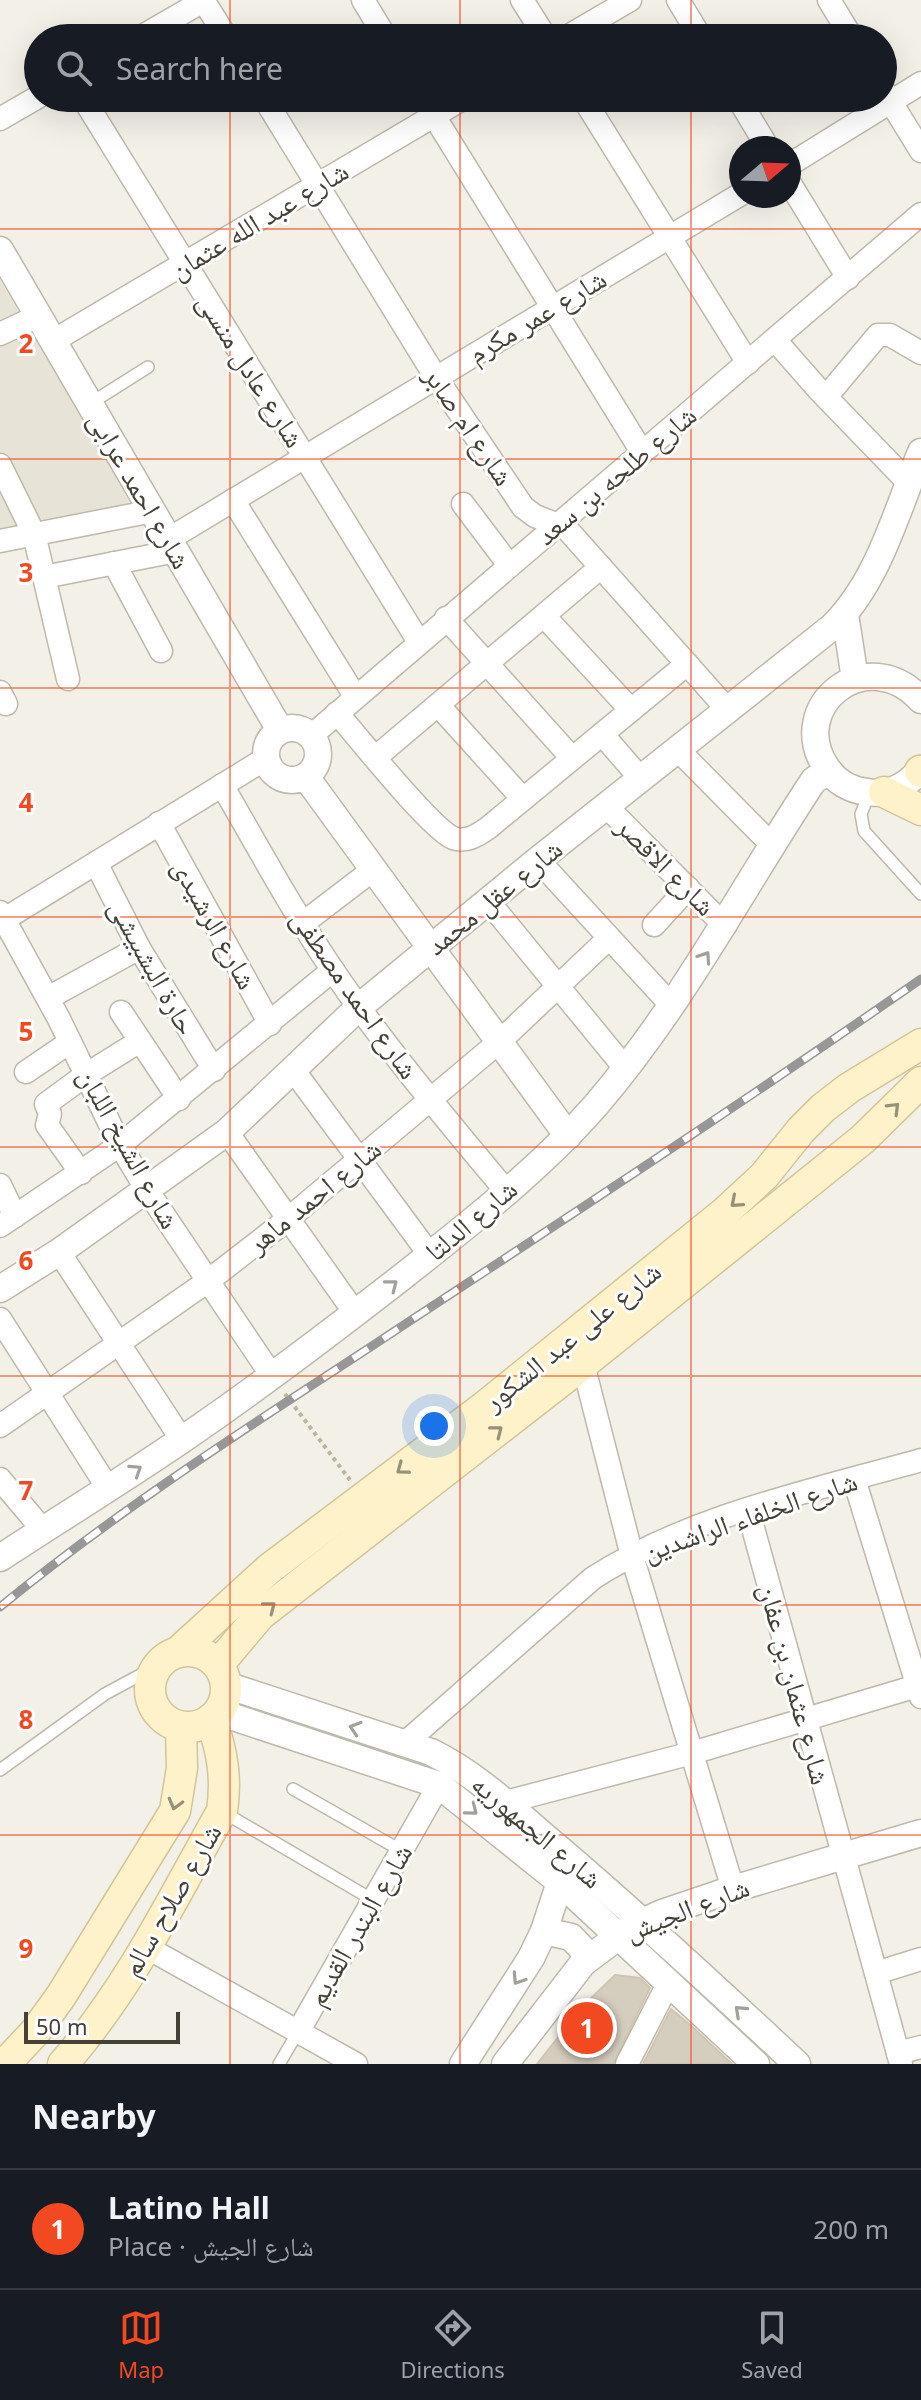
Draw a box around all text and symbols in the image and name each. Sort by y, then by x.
search box [24,24,897,112]
icon: search [52,46,96,90]
text: Search here [116,48,283,89]
north arrow [729,136,801,208]
street label: شارع عبد الله عثمان [162,151,355,287]
street label: شارع عمر مكرم [460,259,613,372]
street label: شارع عادل منسى [189,285,315,454]
text: 2 [19,325,34,361]
street label: شارع ام صابر [415,358,524,493]
street label: شارع طلحه بن سعد [527,396,704,553]
street label: شارع احمد عرابى [80,404,201,575]
text: 3 [19,554,33,590]
text: 4 [19,784,34,820]
street label: شارع الاقصر [608,806,725,923]
street label: شارع عقل محمد [417,829,570,963]
street label: شارع الرشيدى [164,852,267,995]
street label: حارة البشبيشى [101,892,207,1041]
street label: شارع احمد مصطفى [283,901,429,1086]
one-way arrow [695,951,710,966]
text: 5 [19,1013,33,1049]
street label: شارع الشيخ اللبان [70,1060,190,1235]
one-way arrow [885,1103,900,1117]
street label: شارع احمد ماهر [237,1129,388,1262]
street label: شارع الدلتا [416,1169,525,1269]
one-way arrow [731,1193,746,1207]
text: 6 [19,1242,34,1278]
street label: شارع على عبد الشكور [474,1252,668,1419]
one-way arrow [383,1280,398,1294]
your location [414,1406,454,1446]
one-way arrow [488,1426,503,1440]
one-way arrow [396,1460,410,1474]
street label: شارع الخلفاء الراشدين [637,1461,862,1570]
one-way arrow [127,1464,142,1479]
text: 7 [19,1472,34,1508]
street label: شارع عثمان بن عفان [751,1579,841,1789]
one-way arrow [261,1603,276,1617]
text: 8 [19,1701,33,1737]
one-way arrow [349,1721,363,1737]
street label: شارع الجمهوريه [464,1764,611,1896]
one-way arrow [168,1797,185,1810]
one-way arrow [463,1800,477,1815]
street label: شارع صلاح سالم [111,1816,230,1984]
street label: شارع البندر القديم [296,1836,421,2013]
street label: شارع الجيش [619,1867,754,1949]
text: 9 [19,1930,33,1966]
one-way arrow [512,1970,527,1985]
pin: 1 [561,1998,613,2058]
one-way arrow [735,2006,750,2020]
scale bar [24,2008,180,2044]
text: 50 m [36,2011,87,2041]
text: Nearby [32,2093,156,2139]
text: Latino Hall [108,2187,270,2228]
text: 1 [51,2211,65,2247]
text: 200 m [813,2211,889,2247]
text: Place · شارع الجيش [108,2228,314,2264]
tab: Map [118,2306,164,2384]
tab: Directions [400,2306,505,2384]
tab: Saved [741,2306,803,2384]

